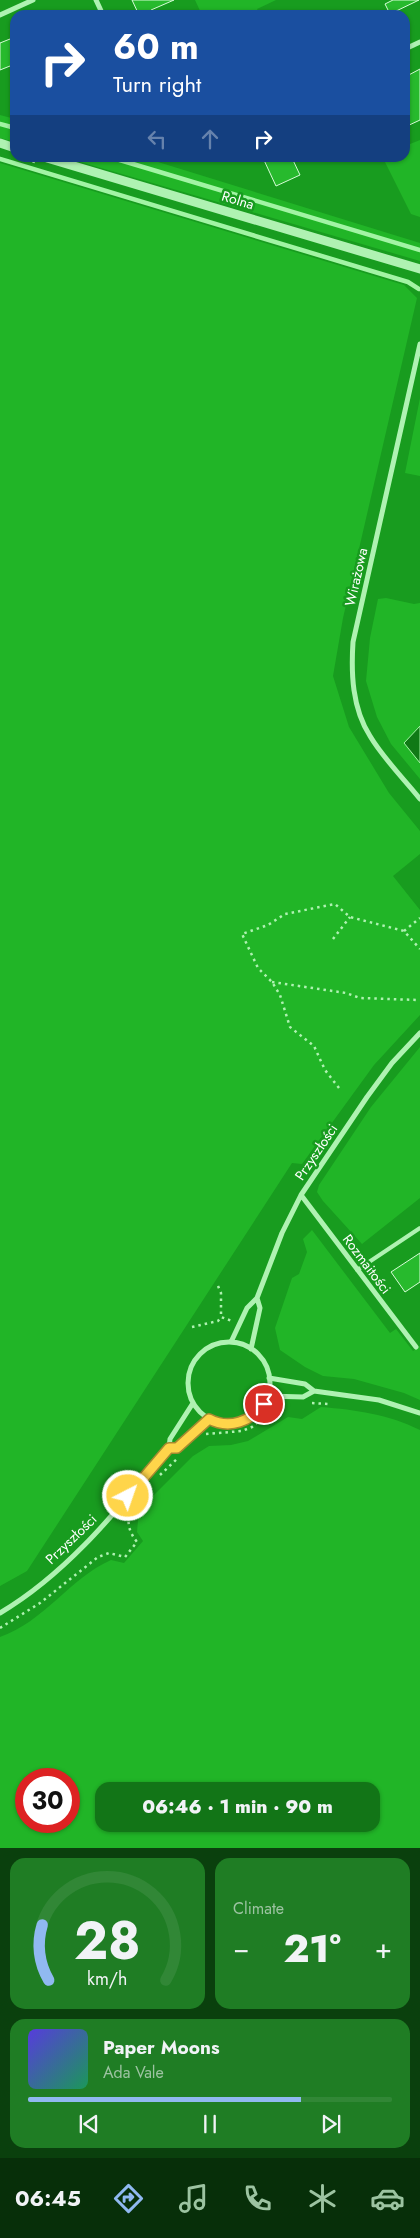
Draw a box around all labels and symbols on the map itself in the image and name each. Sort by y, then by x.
street label: Rolna [219,186,257,214]
street label: Wirażowa [340,546,372,608]
street label: Przyszłości [290,1120,342,1184]
street label: Rozmaitości [338,1230,396,1298]
pin [243,1383,285,1425]
position arrow [101,1469,153,1521]
street label: Przyszłości [41,1509,101,1569]
speed limit sign: 30 [15,1768,80,1833]

